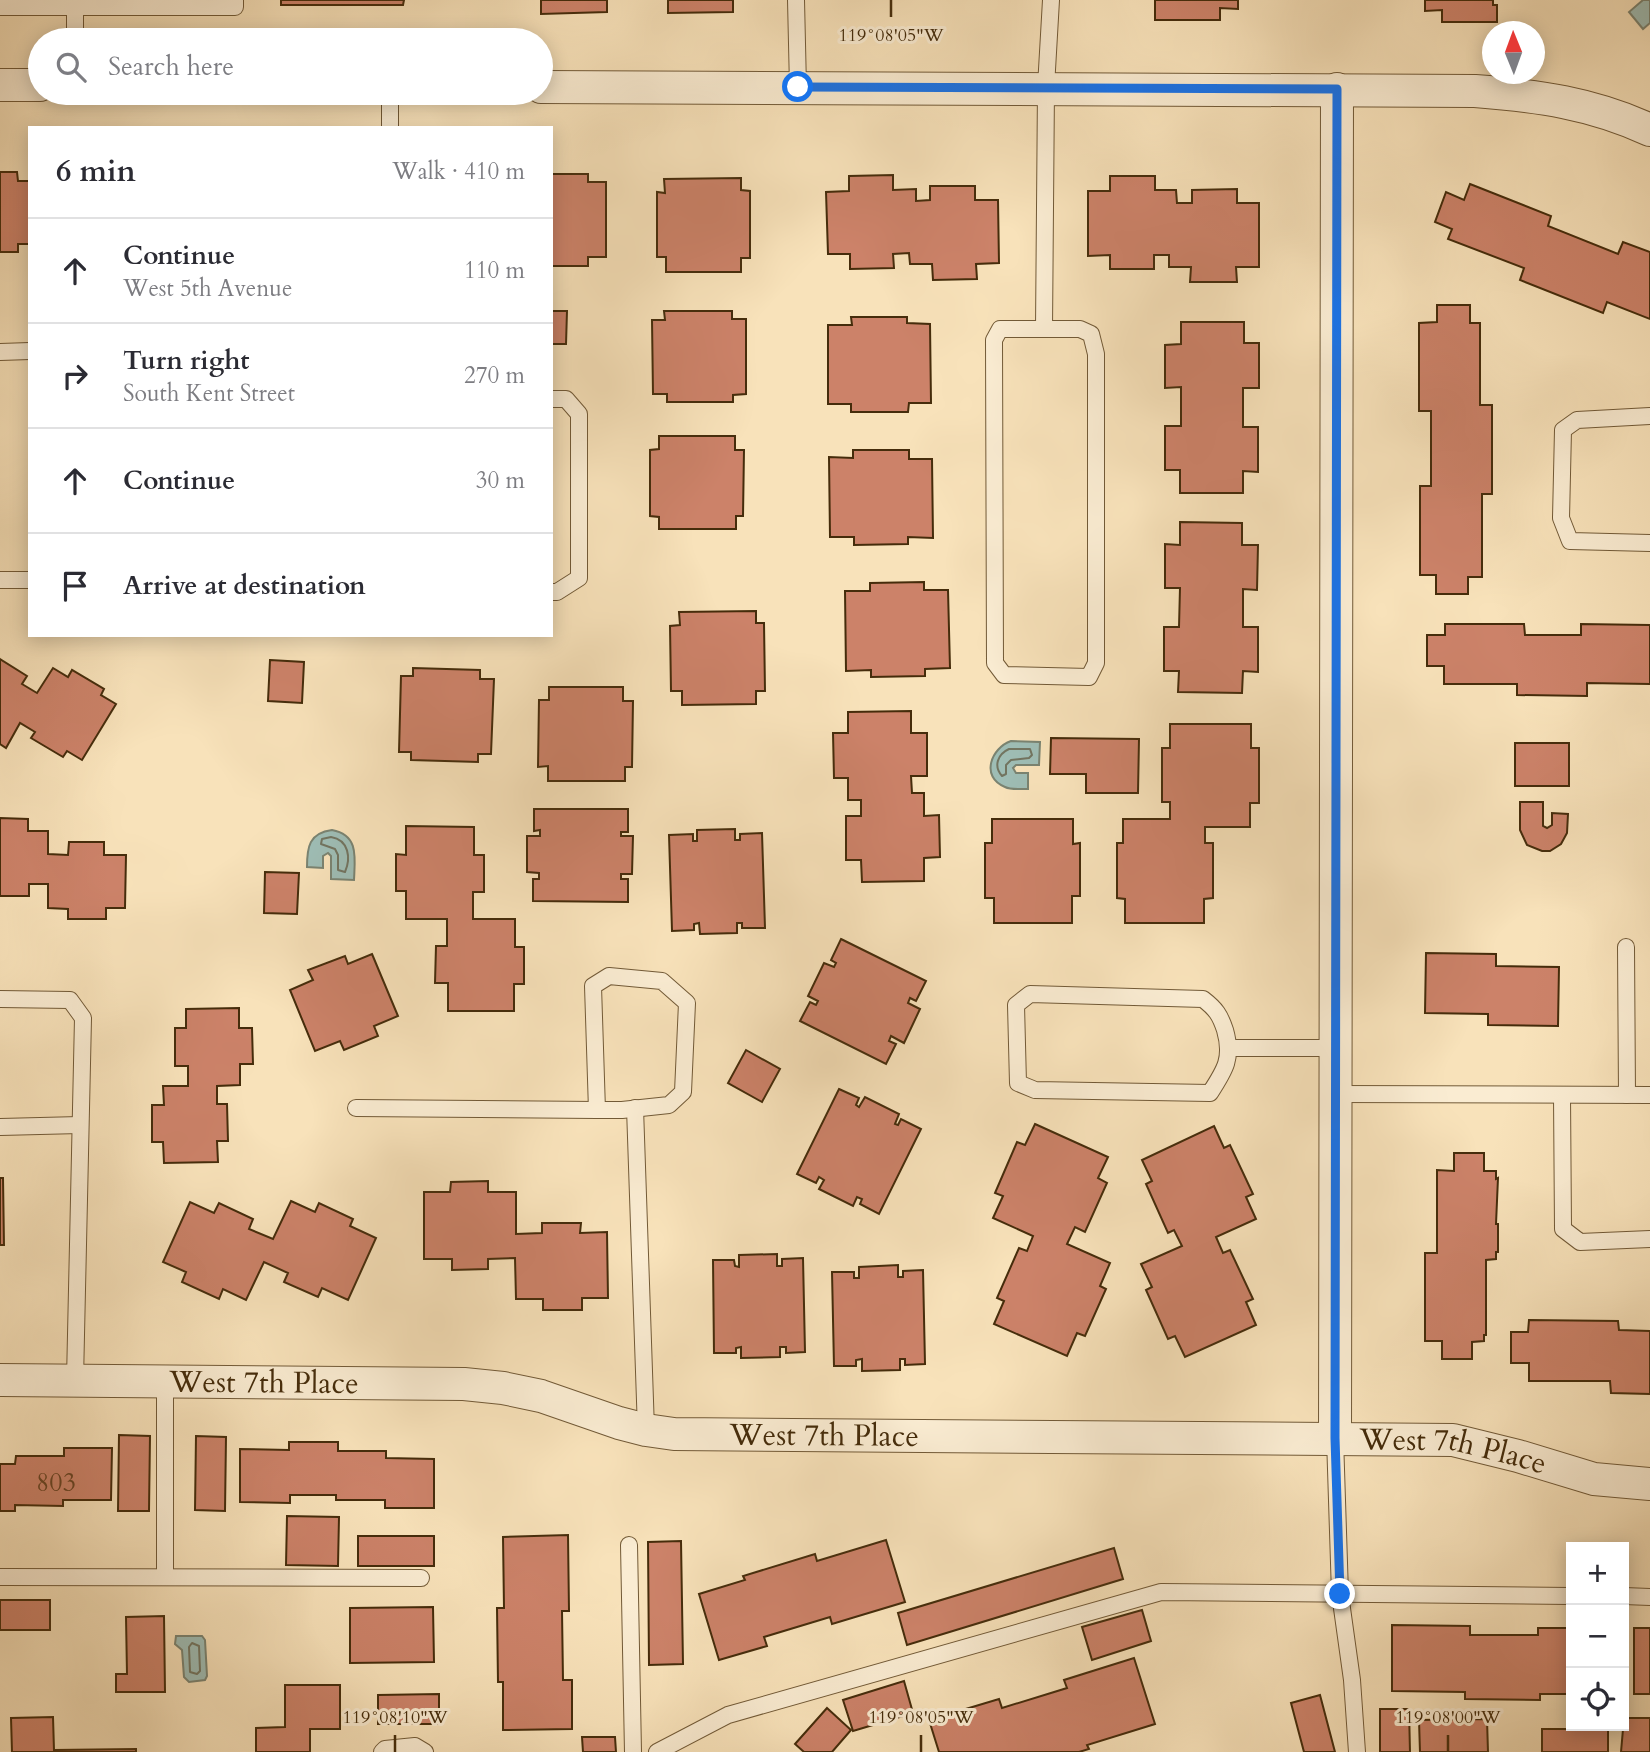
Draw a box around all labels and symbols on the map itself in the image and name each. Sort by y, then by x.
north arrow [1482,21,1545,84]
text: 119°08'05"W [838,23,944,48]
route start [782,71,813,102]
street label: West 7th Place [168,1361,359,1404]
street label: West 7th Place [728,1414,919,1457]
street label: West 7th Place [1358,1419,1552,1484]
house number: 803 [36,1465,76,1500]
route end [1324,1578,1355,1609]
text: 119°08'10"W [342,1705,448,1730]
text: 119°08'05"W [868,1705,974,1730]
text: 119°08'00"W [1395,1705,1501,1730]

